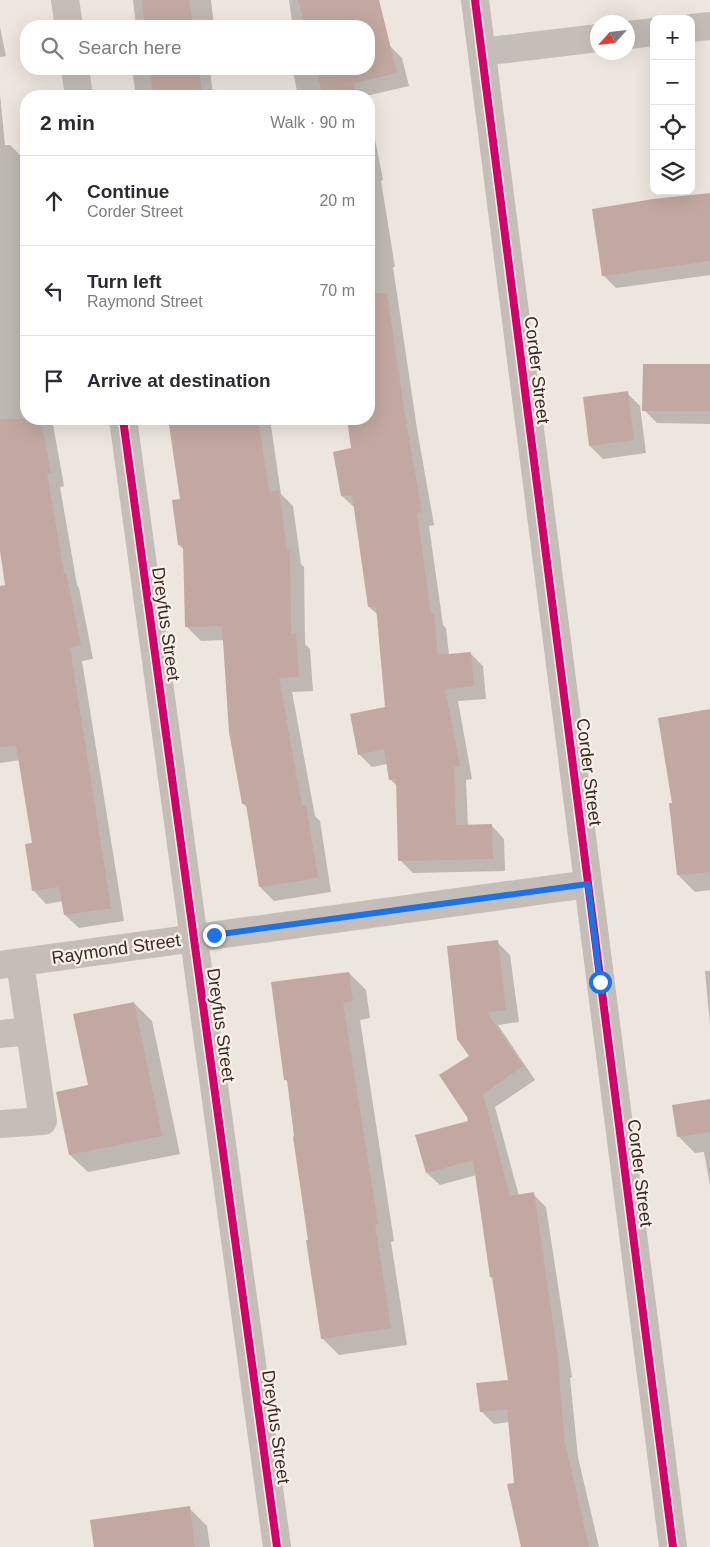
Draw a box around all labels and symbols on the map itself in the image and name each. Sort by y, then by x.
north arrow [590,15,635,60]
street label: Corder Street [520,315,554,425]
street label: Dreyfus Street [148,566,184,682]
street label: Corder Street [572,717,606,827]
route end [203,924,226,947]
street label: Raymond Street [50,930,182,968]
street label: Dreyfus Street [203,967,239,1083]
route start [589,971,612,994]
street label: Corder Street [623,1118,657,1228]
street label: Dreyfus Street [258,1369,294,1485]

